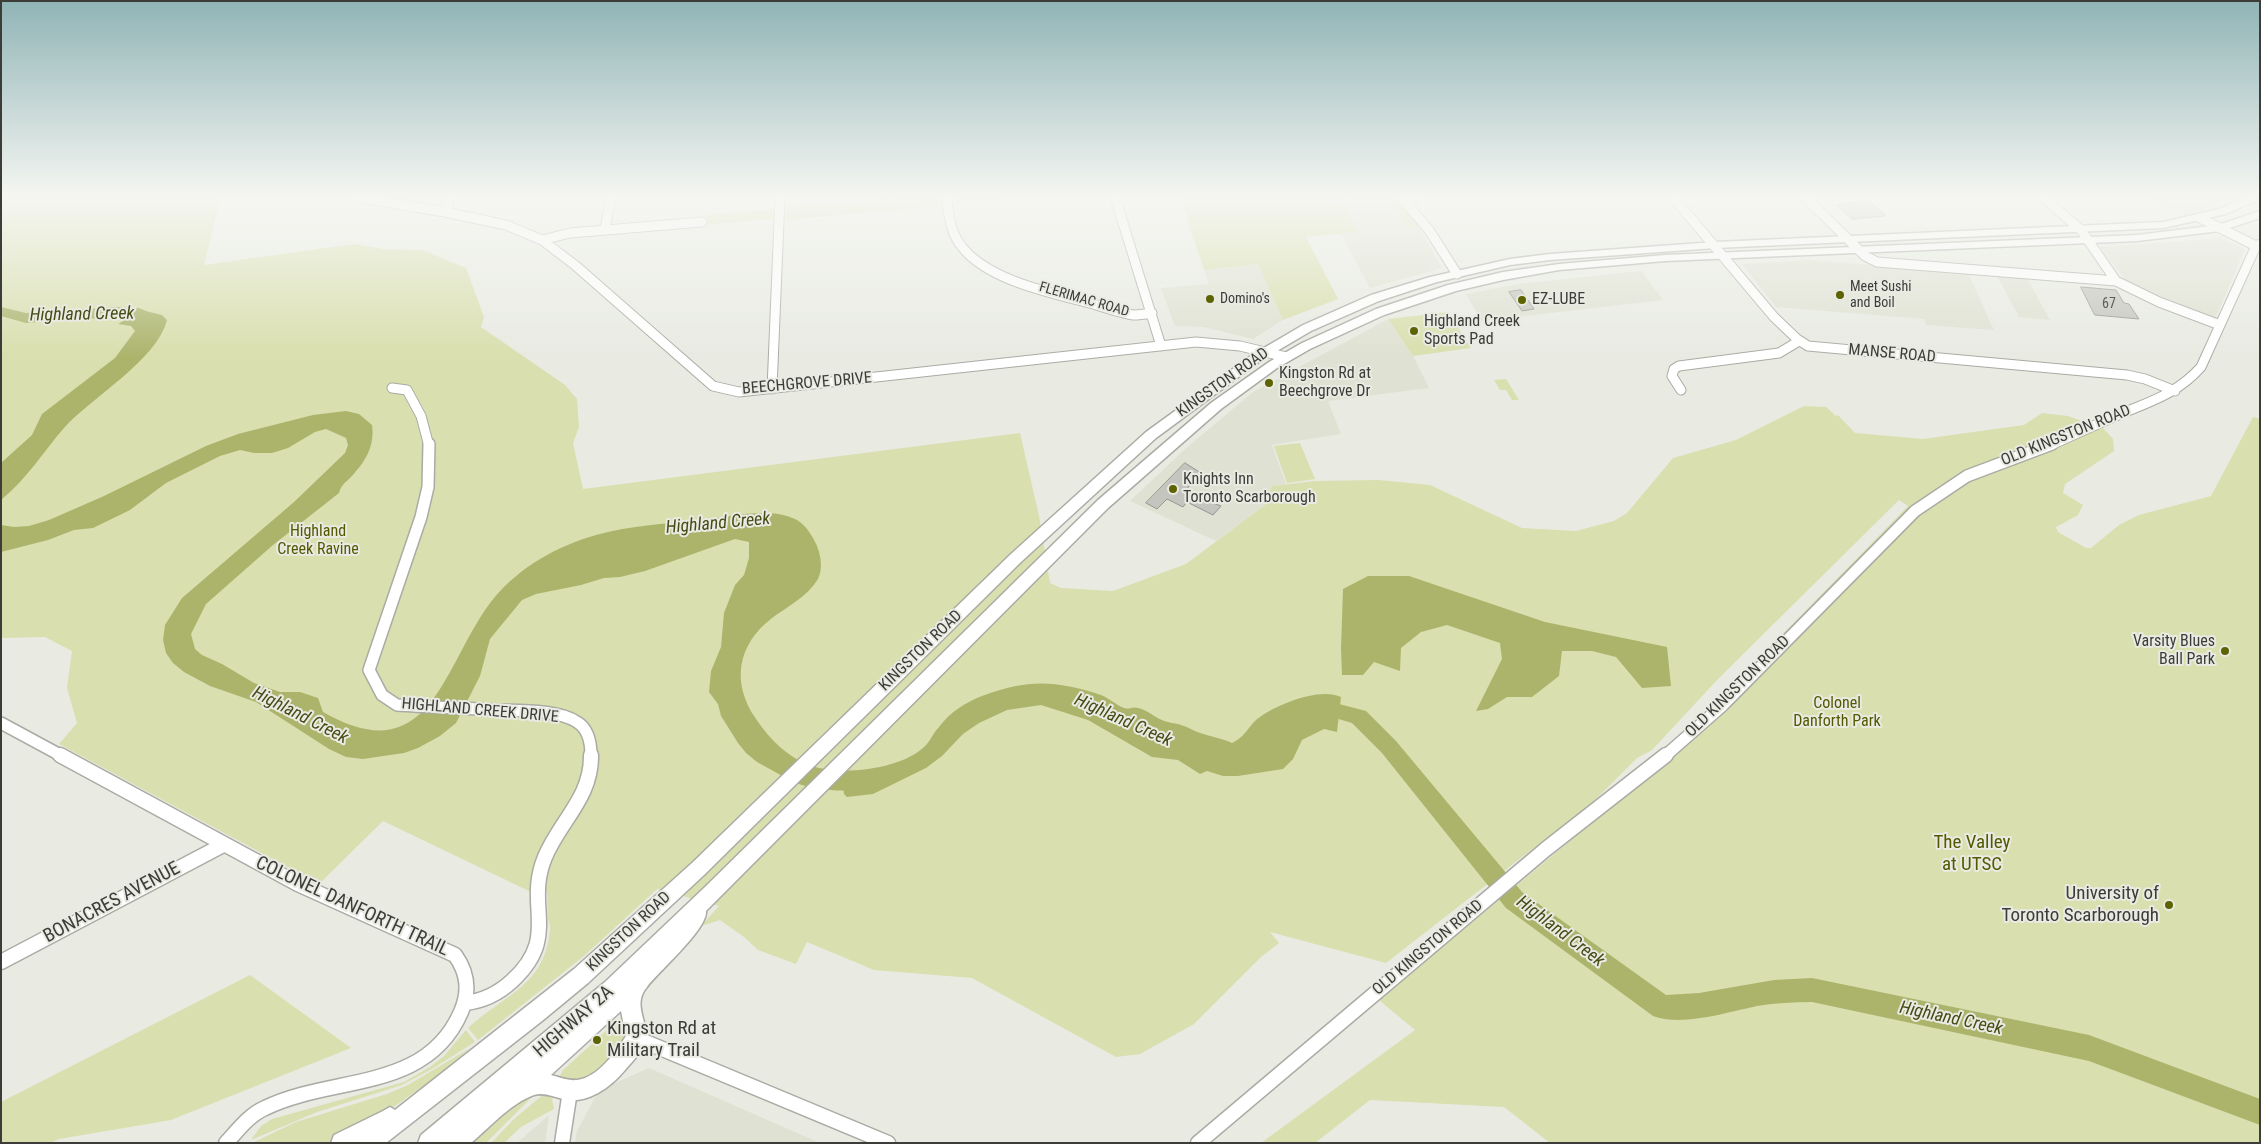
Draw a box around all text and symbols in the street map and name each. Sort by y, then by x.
street label: FLERIMAC ROAD [1037,279,1131,321]
place label: Meet Sushi and Boil [1850,279,1911,312]
marker: Meet Sushi and Boil [1834,289,1846,301]
place label: EZ-LUBE [1532,290,1585,310]
place label: Domino's [1220,291,1270,307]
marker: Domino's [1204,293,1216,305]
marker: EZ-LUBE [1516,294,1528,306]
house number: 67 [2102,296,2116,312]
water label: Highland Creek [29,303,135,327]
place label: Highland Creek Sports Pad [1424,312,1520,350]
marker: Highland Creek Sports Pad [1408,325,1420,337]
street label: MANSE ROAD [1848,341,1936,367]
street label: KINGSTON ROAD [1173,344,1273,422]
place label: Kingston Rd at Beechgrove Dr [1279,364,1371,402]
street label: BEECHGROVE DRIVE [741,369,873,399]
marker: Kingston Rd at Beechgrove Dr [1263,377,1275,389]
street label: OLD KINGSTON ROAD [1998,401,2134,471]
place label: Knights Inn Toronto Scarborough [1183,470,1316,508]
marker: Knights Inn Toronto Scarborough [1167,483,1179,495]
water label: Highland Creek [665,509,771,539]
park label: Highland Creek Ravine [277,522,359,560]
street label: KINGSTON ROAD [875,607,967,695]
street label: OLD KINGSTON ROAD [1682,632,1794,742]
place label: Varsity Blues Ball Park [2133,632,2215,670]
marker: Varsity Blues Ball Park [2219,645,2231,657]
water label: Highland Creek [248,683,352,749]
water label: Highland Creek [1071,690,1175,752]
park label: Colonel Danforth Park [1793,694,1881,732]
street label: HIGHLAND CREEK DRIVE [401,695,559,727]
park label: The Valley at UTSC [1933,832,2011,876]
street label: COLONEL DANFORTH TRAIL [252,852,452,962]
street label: BONACRES AVENUE [40,857,184,949]
place label: University of Toronto Scarborough [2002,883,2159,927]
street label: KINGSTON ROAD [583,888,675,976]
water label: Highland Creek [1512,892,1608,972]
street label: OLD KINGSTON ROAD [1369,896,1487,1000]
marker: University of Toronto Scarborough [2163,899,2175,911]
street label: HIGHWAY 2A [529,981,619,1063]
water label: Highland Creek [1898,998,2004,1040]
place label: Kingston Rd at Military Trail [607,1018,716,1062]
marker: Kingston Rd at Military Trail [591,1034,603,1046]

